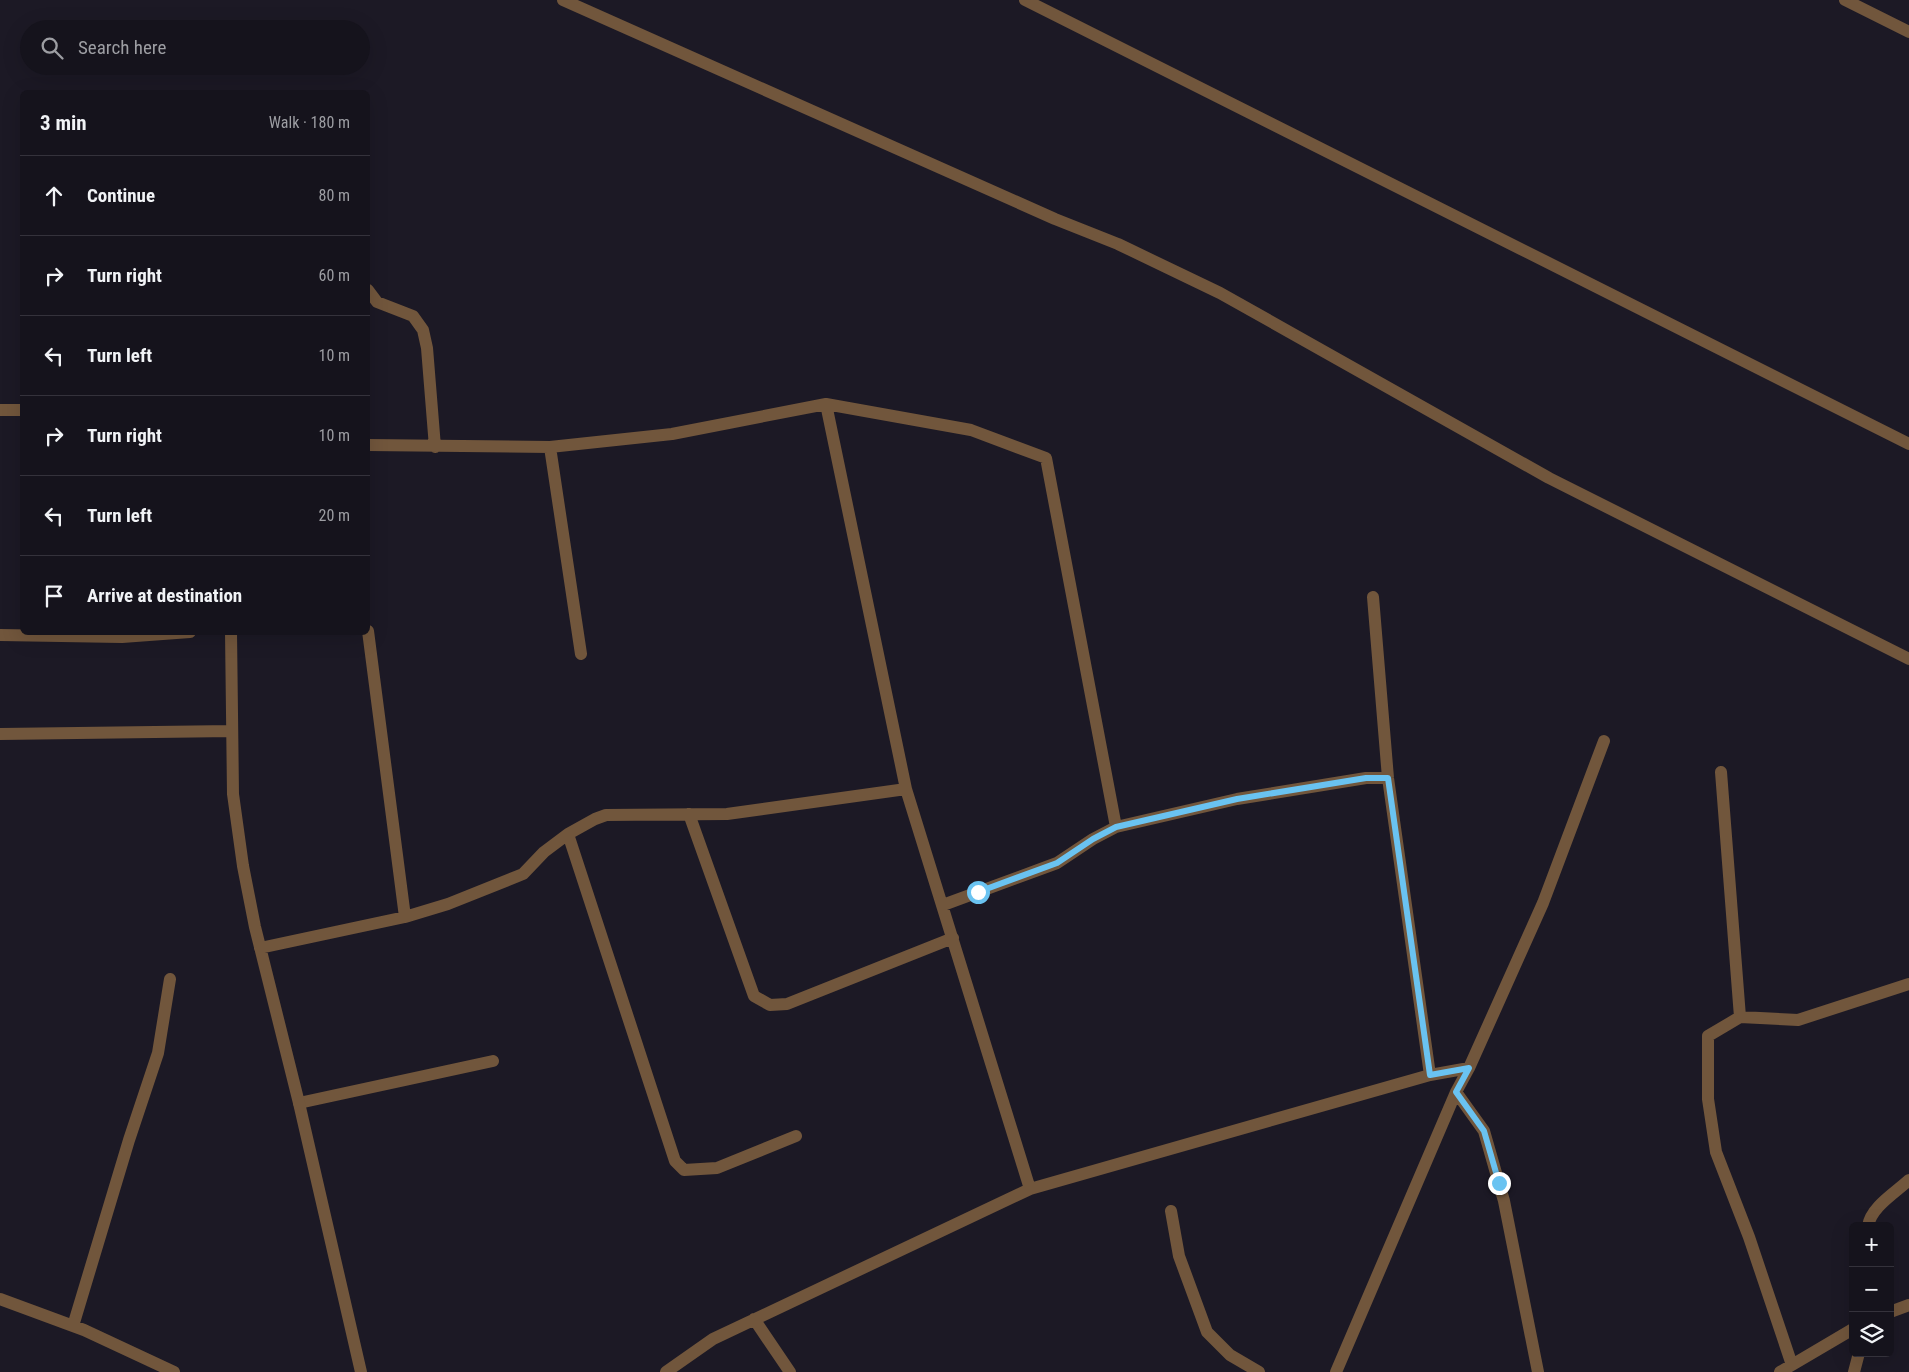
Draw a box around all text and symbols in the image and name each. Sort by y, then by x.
search box [20,20,370,75]
icon: search [38,34,66,62]
text: Search here [78,36,166,59]
text: 3 min [40,111,87,135]
text: Walk · 180 m [269,113,350,132]
icon: ahead [40,182,68,210]
text: Continue [87,184,155,207]
text: 80 m [318,186,350,205]
icon: right [40,262,68,290]
text: Turn right [87,264,162,287]
text: 60 m [318,266,350,285]
icon: left [40,342,68,370]
text: Turn left [87,344,152,367]
text: 10 m [318,346,350,365]
icon: right [40,422,68,450]
text: Turn right [87,424,162,447]
text: 10 m [318,426,350,445]
icon: left [40,502,68,530]
text: Turn left [87,504,152,527]
text: 20 m [318,506,350,525]
icon: arrive [40,582,68,610]
text: Arrive at destination [87,584,242,607]
route start [967,881,990,904]
route end [1488,1172,1511,1195]
map controls [1849,1222,1894,1357]
button: + [1849,1222,1894,1267]
button: − [1849,1267,1894,1312]
button: layers [1849,1312,1894,1357]

